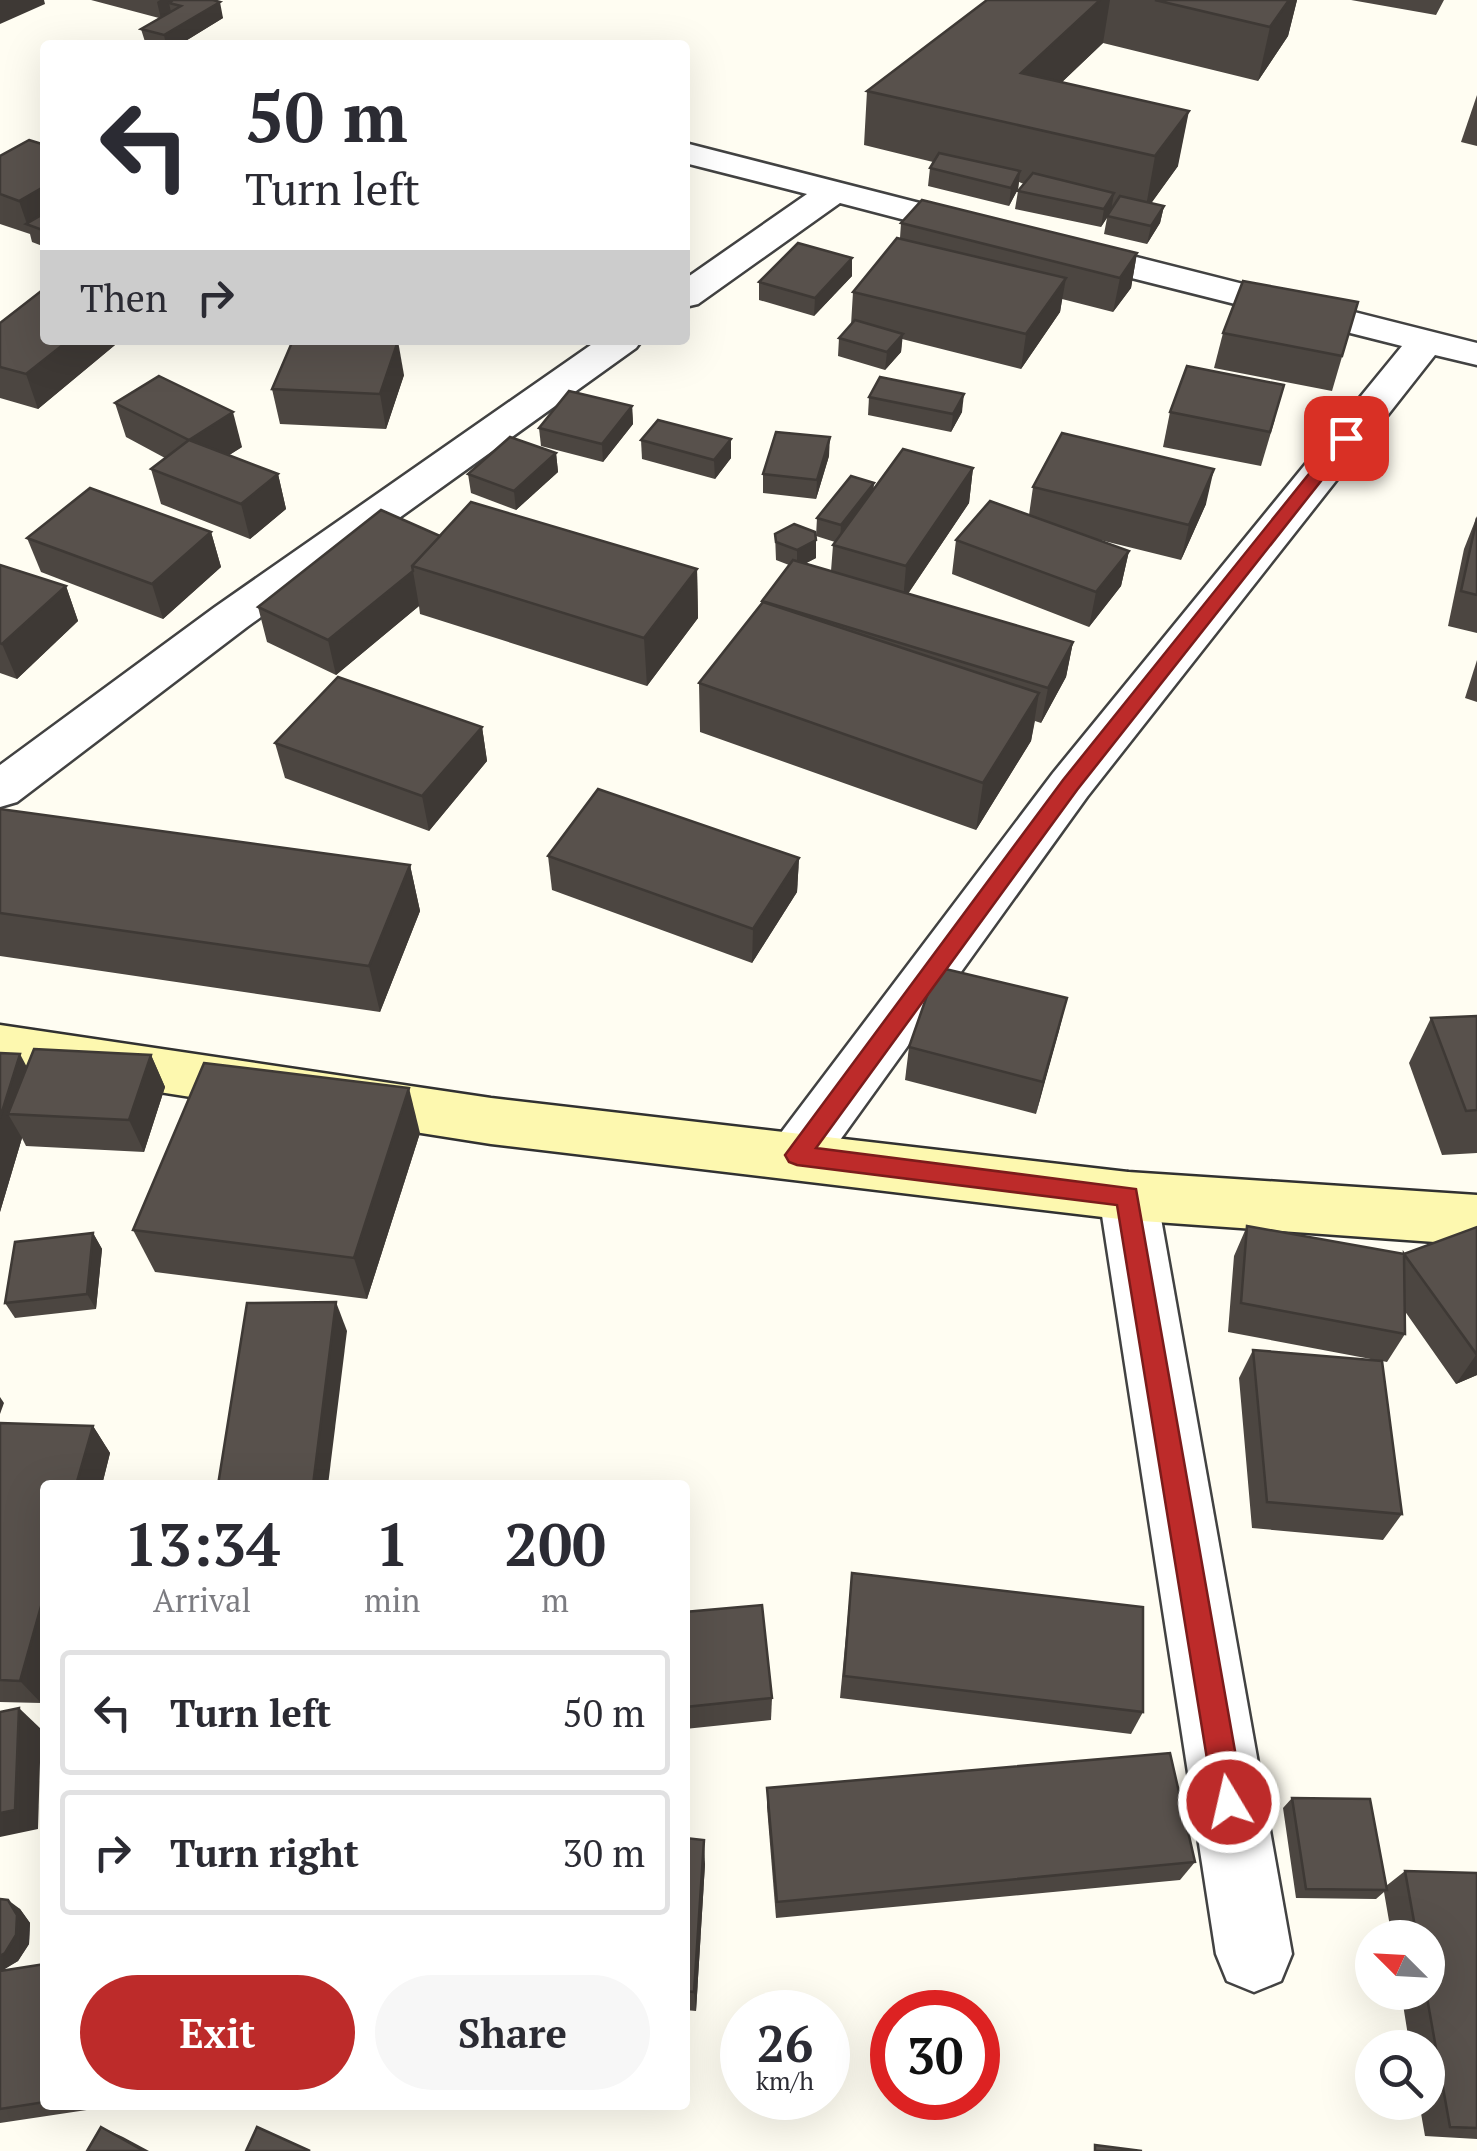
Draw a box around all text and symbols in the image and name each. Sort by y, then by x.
text: 50 m [245,69,408,162]
icon: left [80,80,210,210]
text: Turn left [245,158,420,218]
icon: right [188,270,243,325]
text: Then [80,273,168,323]
pin [1304,396,1389,481]
icon: arrive [1319,411,1374,466]
text: 13:34 [124,1504,280,1583]
text: 1 [375,1504,409,1583]
text: 200 [504,1504,606,1583]
text: Arrival [153,1579,251,1621]
text: min [364,1579,420,1621]
text: m [541,1579,569,1621]
icon: left [85,1685,140,1740]
text: Turn left [170,1688,331,1738]
text: 50 m [562,1688,645,1738]
position arrow [1177,1750,1281,1854]
icon: right [85,1825,140,1880]
text: Turn right [170,1828,359,1878]
text: 30 m [562,1828,645,1878]
north arrow [1355,1920,1445,2010]
map controls [1355,1920,1445,2120]
button: Exit [80,1975,355,2090]
button: Share [375,1975,650,2090]
speed limit sign: 30 [870,1990,1000,2120]
text: 26 [757,2010,813,2076]
button: search [1355,2030,1445,2120]
text: km/h [756,2064,814,2097]

